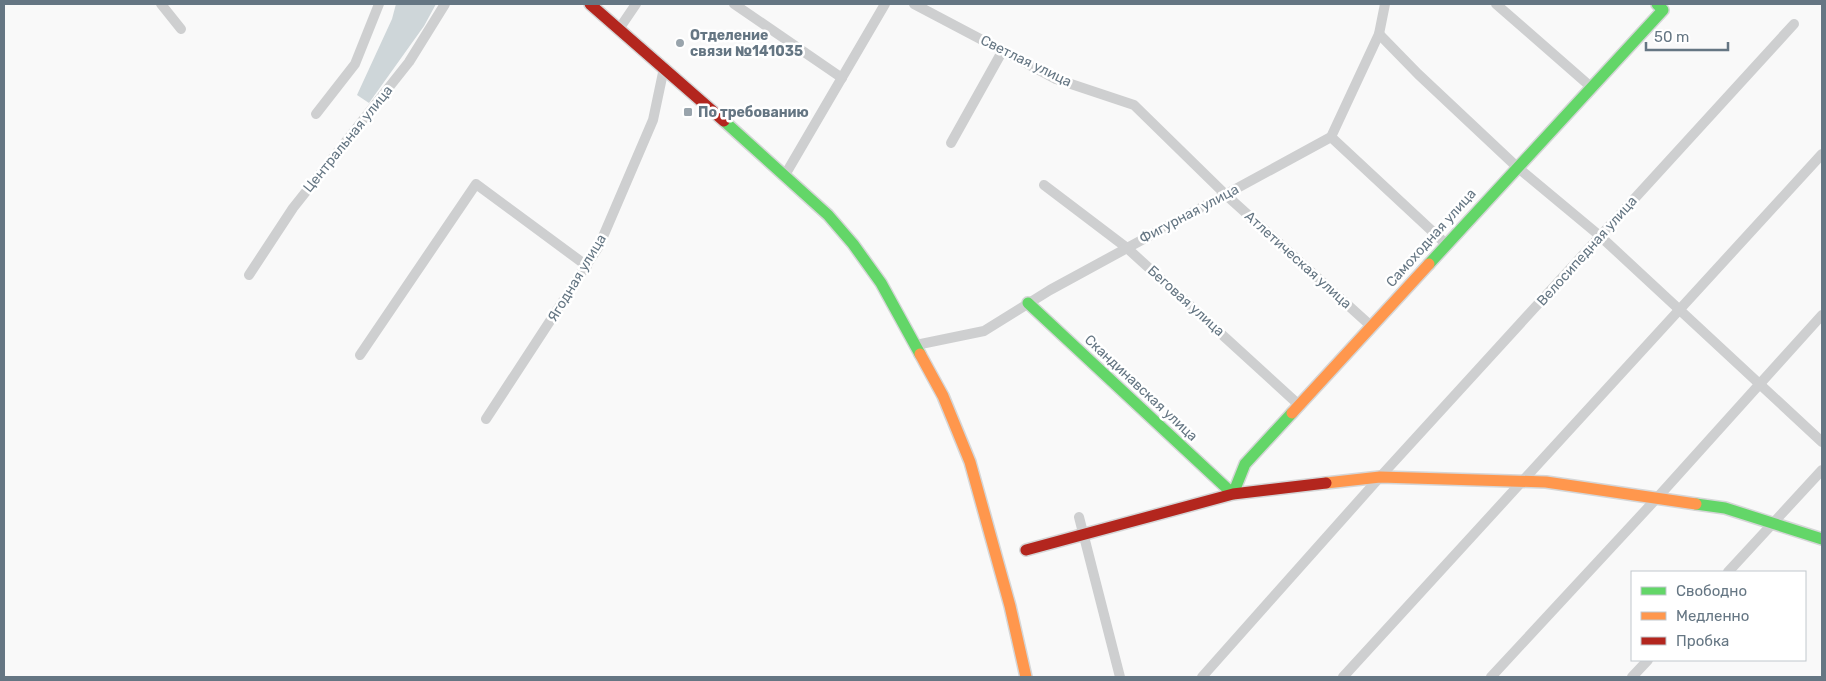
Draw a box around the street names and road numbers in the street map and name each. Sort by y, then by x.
street label: Светлая улица [978,32,1074,90]
street label: Центральная улица [300,82,396,196]
street label: Фигурная улица [1136,181,1242,247]
street label: Самоходная улица [1382,185,1480,291]
street label: Велосипедная улица [1533,193,1641,309]
street label: Атлетическая улица [1241,208,1355,312]
street label: Ягодная улица [544,231,610,325]
street label: Беговая улица [1144,262,1228,340]
street label: Скандинавская улица [1081,331,1201,445]

